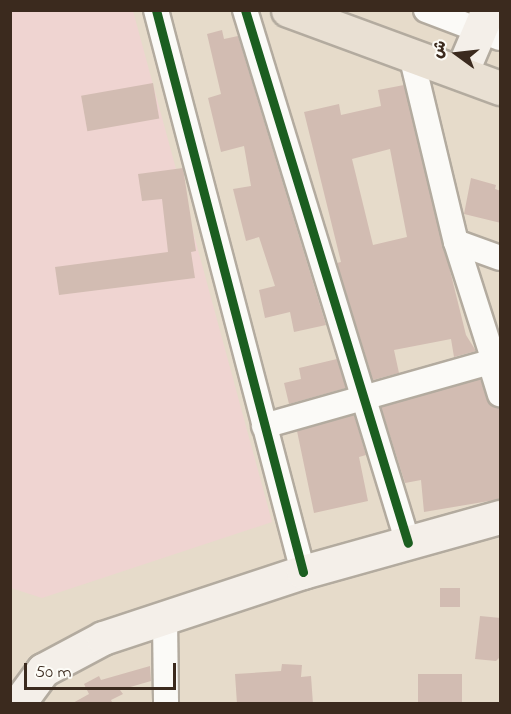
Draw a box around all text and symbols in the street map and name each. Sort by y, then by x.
north arrow [427,24,487,84]
text: ش [426,38,453,61]
scale bar [27,651,178,689]
text: 50 m [35,660,72,686]

